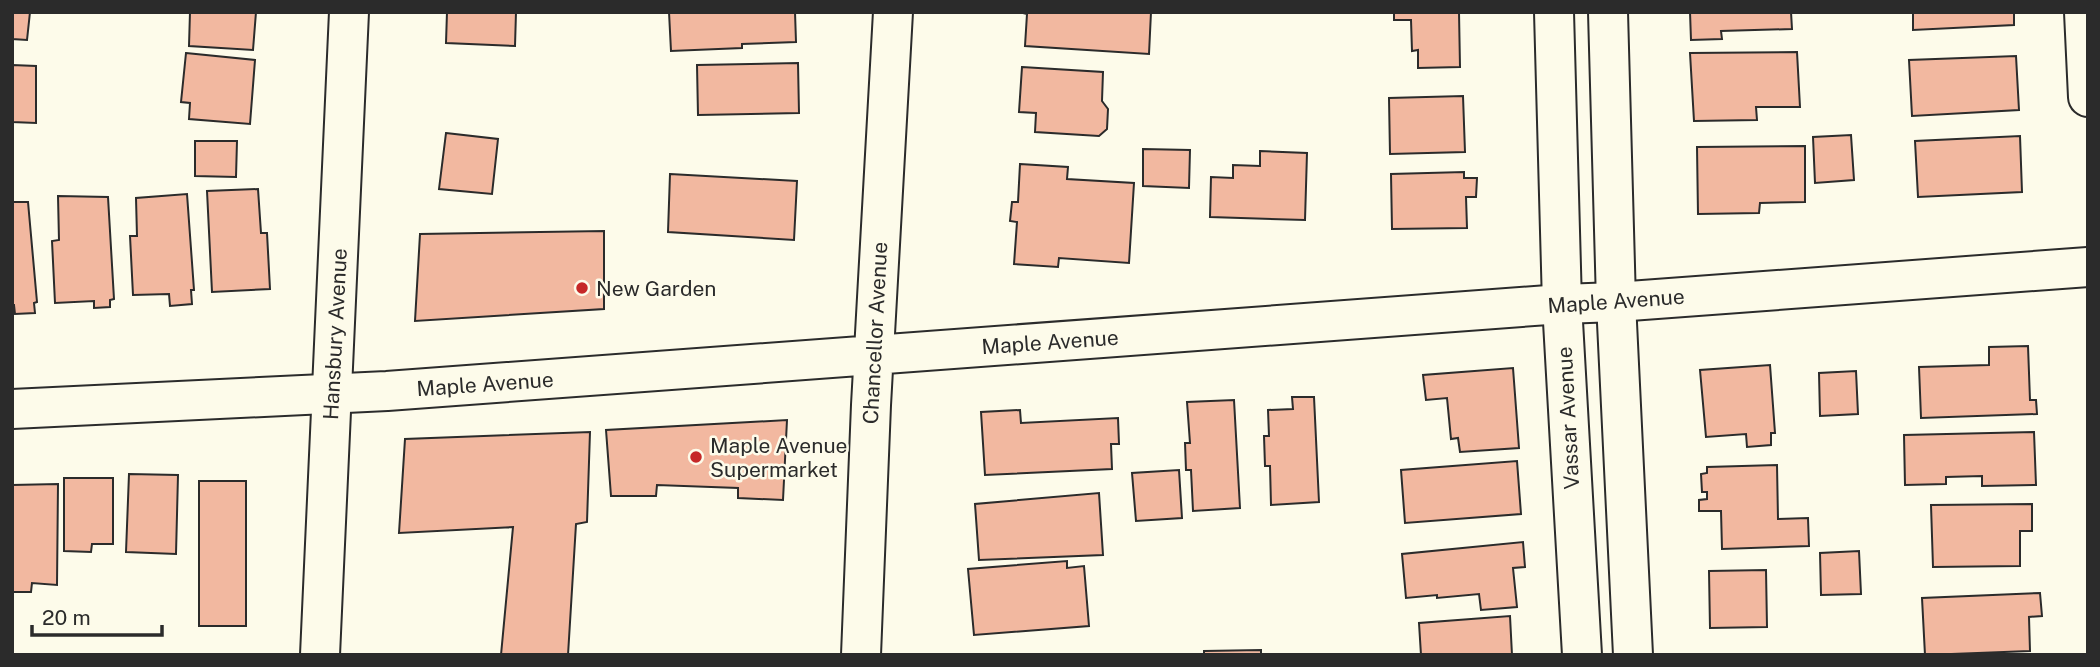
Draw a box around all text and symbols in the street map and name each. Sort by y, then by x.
street label: Chancellor Avenue [858,241,892,425]
street label: Hansbury Avenue [318,247,352,421]
place label: New Garden [596,276,716,301]
marker: New Garden [574,280,590,296]
street label: Maple Avenue [1547,284,1685,318]
street label: Maple Avenue [981,325,1119,359]
street label: Vassar Avenue [1552,346,1584,490]
street label: Maple Avenue [416,367,554,401]
place label: Maple Avenue Supermarket [710,433,847,482]
marker: Maple Avenue Supermarket [688,449,704,465]
scale bar [32,594,161,638]
text: 20 m [42,605,91,630]

